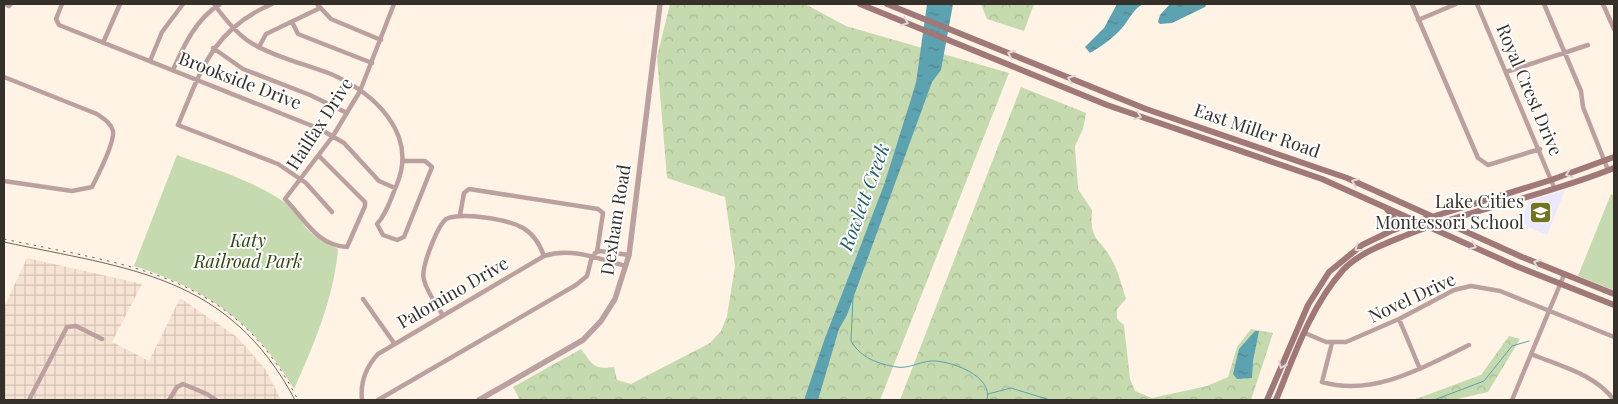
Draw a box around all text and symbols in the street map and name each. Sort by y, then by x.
one-way arrow [900,16,909,26]
street label: Royal Crest Drive [1491,20,1568,159]
street label: Brookside Drive [176,46,305,114]
one-way arrow [1008,50,1016,60]
street label: Hailfax Drive [280,73,358,174]
one-way arrow [1067,75,1076,85]
street label: East Miller Road [1191,97,1324,163]
one-way arrow [1133,110,1142,120]
water label: Rowlett Creek [831,139,895,255]
street label: Dexham Road [594,162,636,277]
one-way arrow [1565,168,1573,178]
one-way arrow [1351,178,1360,188]
place label: Lake Cities Montessori School [1375,189,1524,234]
school or university icon: Lake Cities Montessori School [1528,200,1552,224]
park label: Katy Railroad Park [193,228,302,273]
one-way arrow [1468,240,1477,251]
one-way arrow [1355,243,1364,251]
street label: Palomino Drive [393,251,512,334]
one-way arrow [1533,259,1542,269]
street label: Novel Drive [1364,266,1459,328]
one-way arrow [1277,360,1288,369]

